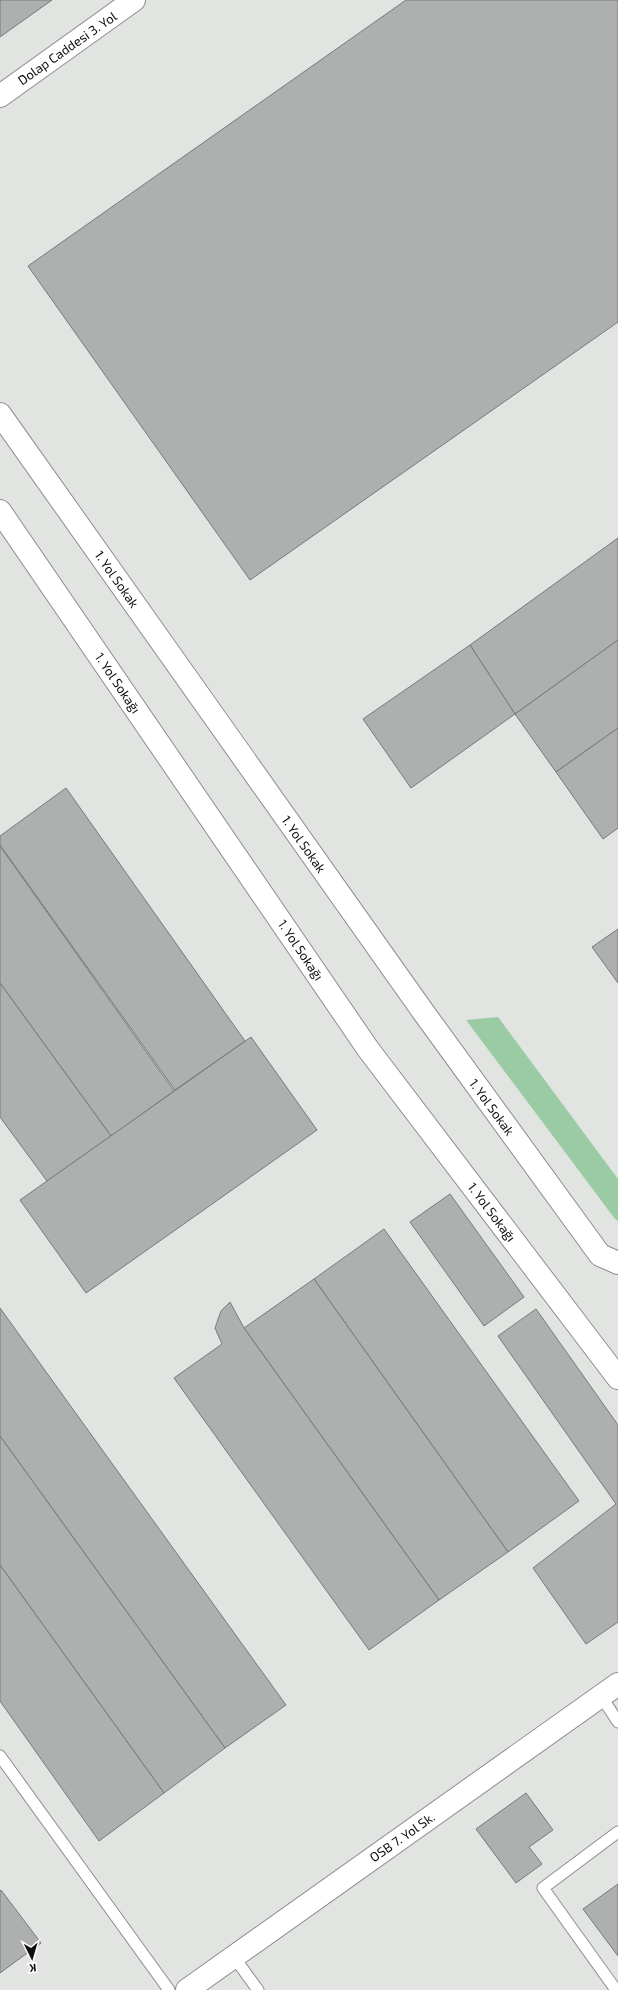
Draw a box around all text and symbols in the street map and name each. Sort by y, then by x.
street label: Dolap Caddesi 3. Yol [14,8,120,88]
street label: 1. Yol Sokak [91,547,143,611]
street label: 1. Yol Sokağı [92,650,144,716]
street label: 1. Yol Sokak [278,812,330,876]
street label: 1. Yol Sokağı [275,917,327,983]
street label: 1. Yol Sokak [466,1076,518,1139]
street label: 1. Yol Sokağı [465,1179,519,1245]
street label: OSB 7. Yol Sk. [366,1809,438,1865]
north arrow [12,1938,52,1978]
text: K [29,1962,37,1975]

